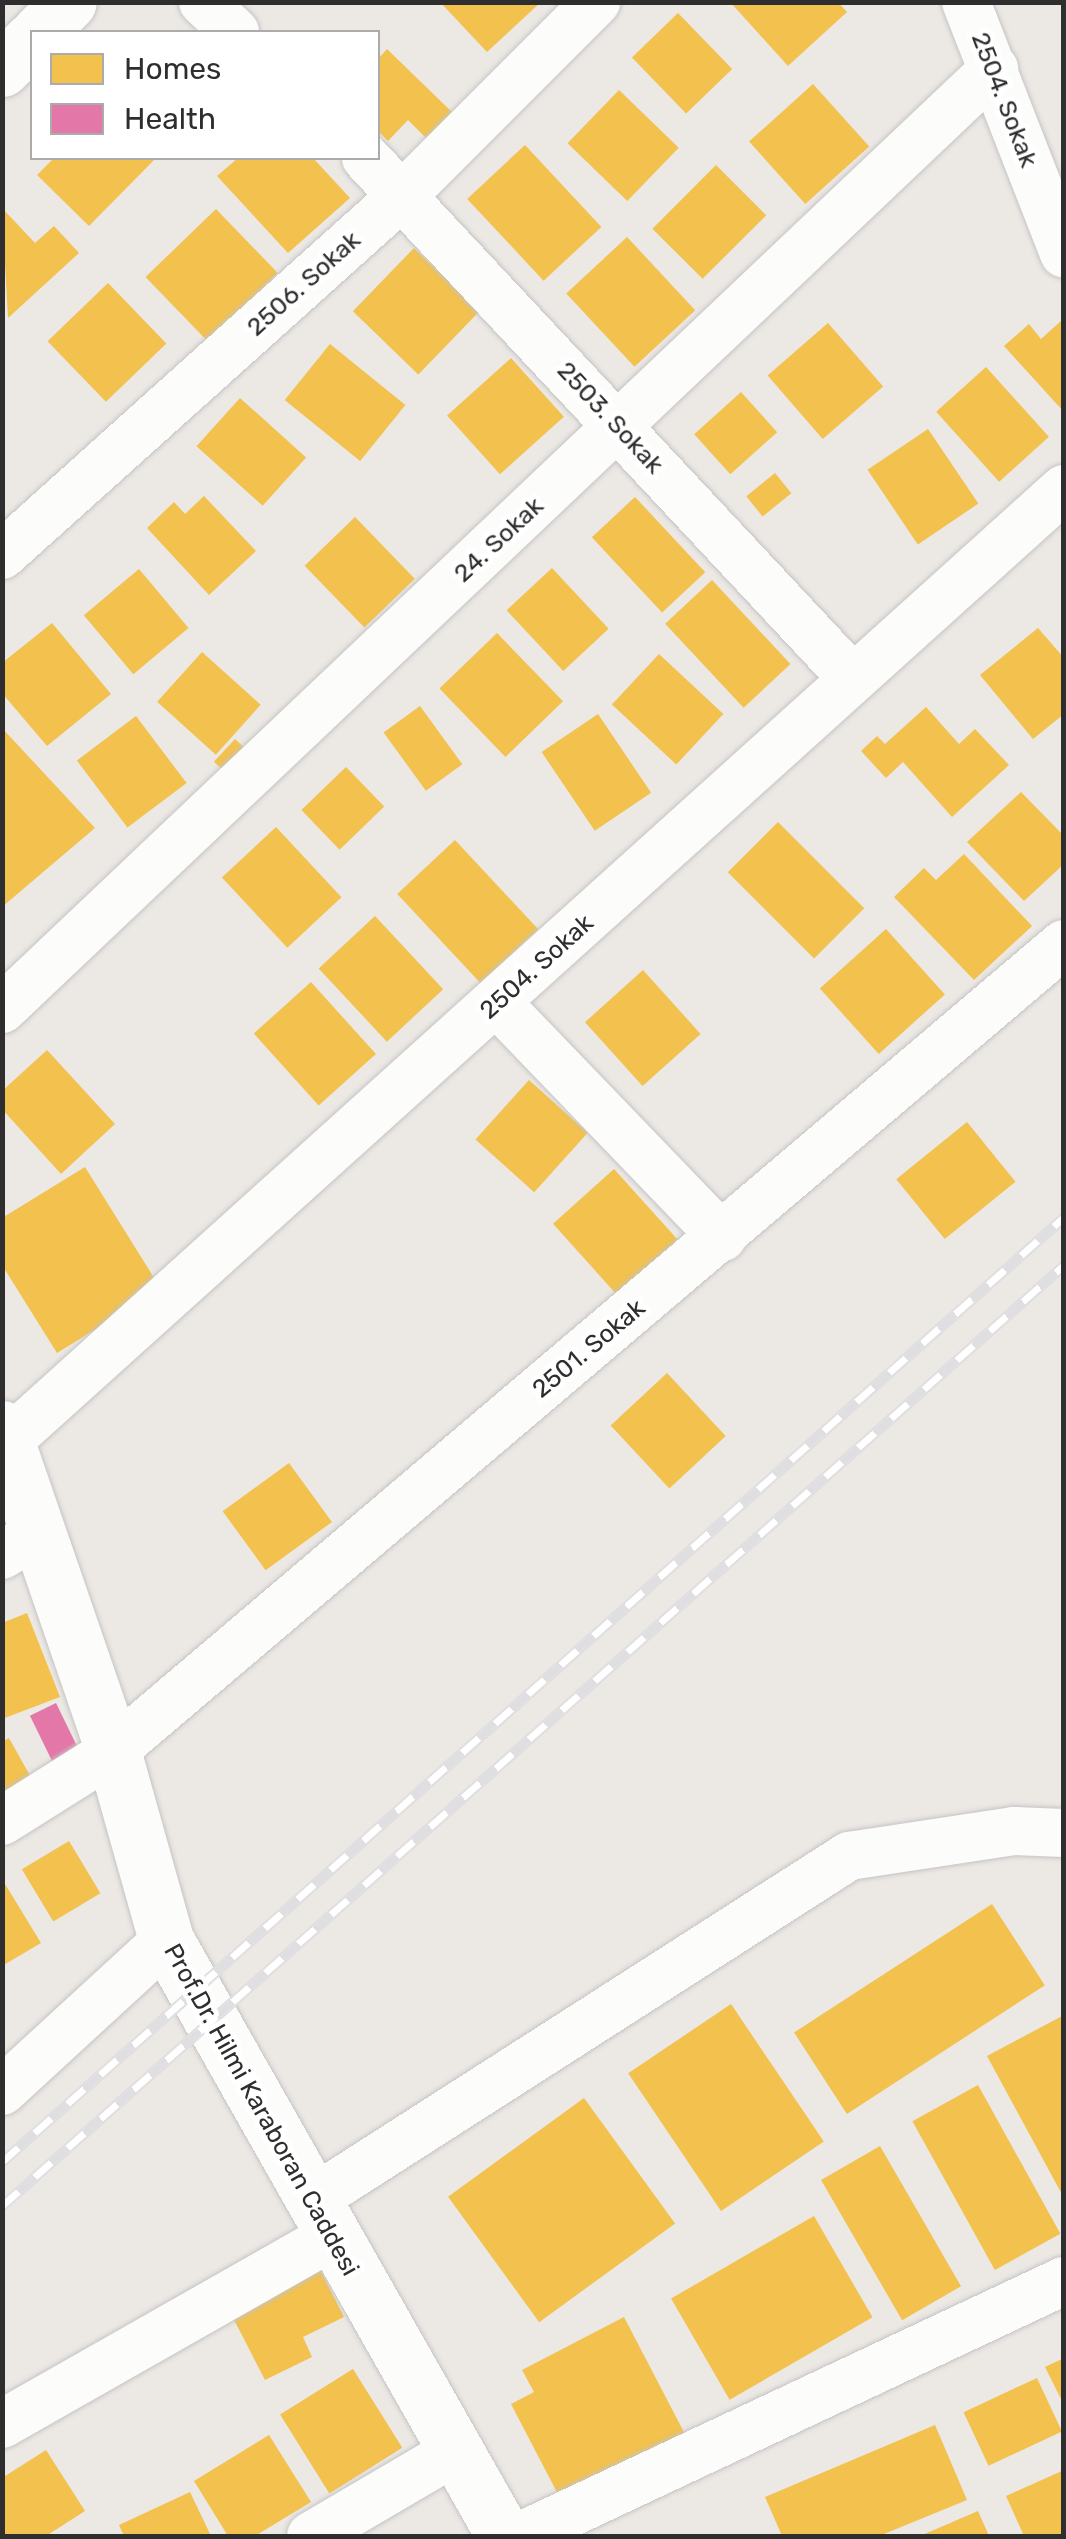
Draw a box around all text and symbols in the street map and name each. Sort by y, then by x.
street label: 2504. Sokak [965,28,1043,172]
legend [30,30,380,160]
text: Homes [124,51,221,87]
text: Health [124,101,216,137]
street label: 2506. Sokak [241,225,367,343]
street label: 2503. Sokak [551,356,669,480]
street label: 24. Sokak [448,491,550,589]
street label: 2504. Sokak [474,908,600,1026]
street label: 2501. Sokak [527,1293,651,1405]
street label: Prof.Dr. Hilmi Karaboran Caddesi [157,1939,365,2281]

